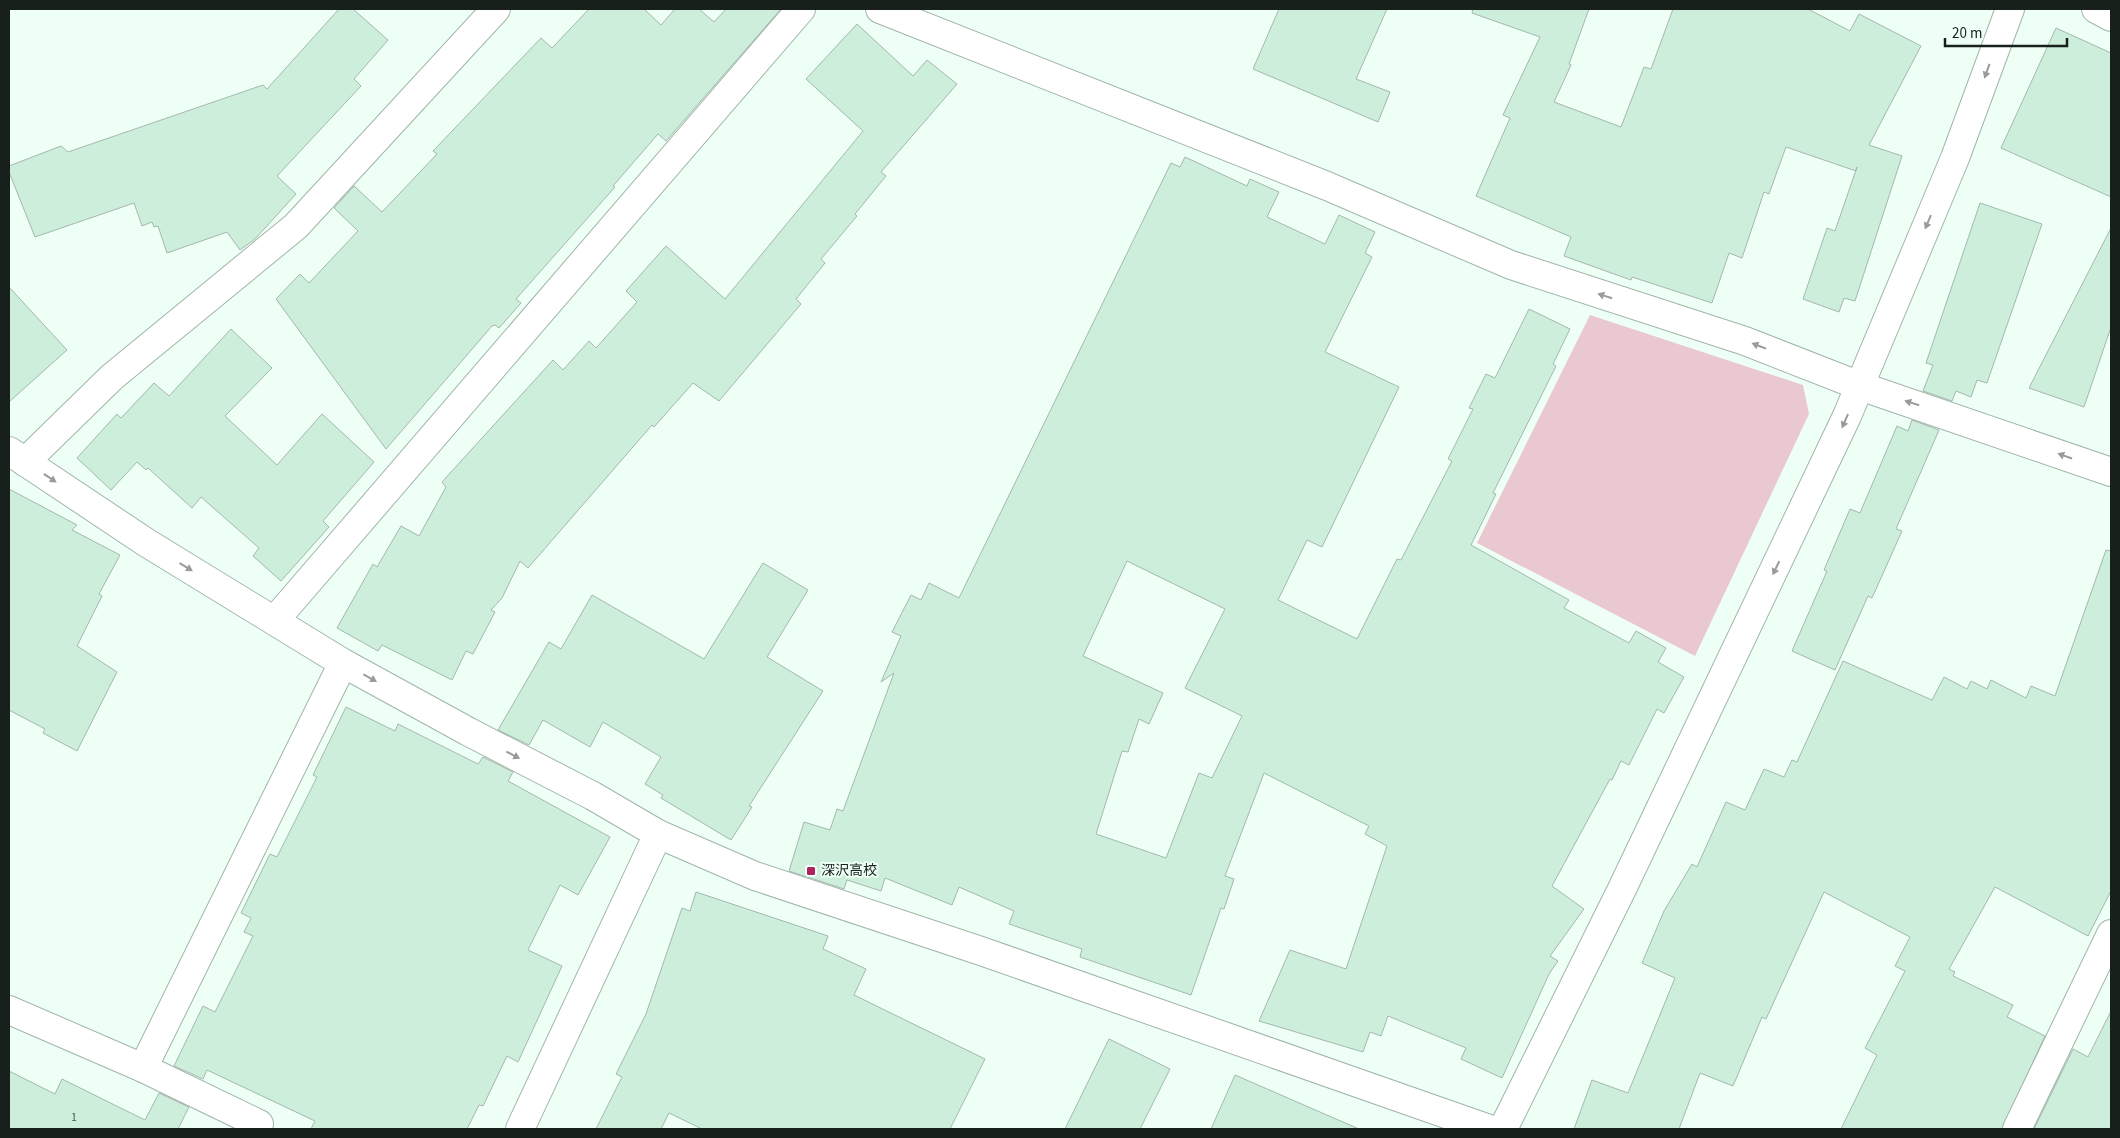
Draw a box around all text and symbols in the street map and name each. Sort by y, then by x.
scale bar [1945,15,2068,47]
text: 20 m [1952,23,1982,44]
one-way arrow [1983,64,1991,79]
one-way arrow [1924,215,1932,229]
one-way arrow [1597,291,1612,299]
one-way arrow [1752,342,1767,349]
one-way arrow [1904,398,1919,406]
one-way arrow [1841,414,1849,428]
one-way arrow [2057,452,2072,460]
one-way arrow [43,473,56,483]
one-way arrow [1772,561,1780,575]
one-way arrow [179,562,192,571]
one-way arrow [363,673,377,682]
one-way arrow [506,751,520,759]
place label: 深沢高校 [821,861,877,881]
marker: 深沢高校 [805,865,817,877]
house number: 1 [71,1110,77,1125]

